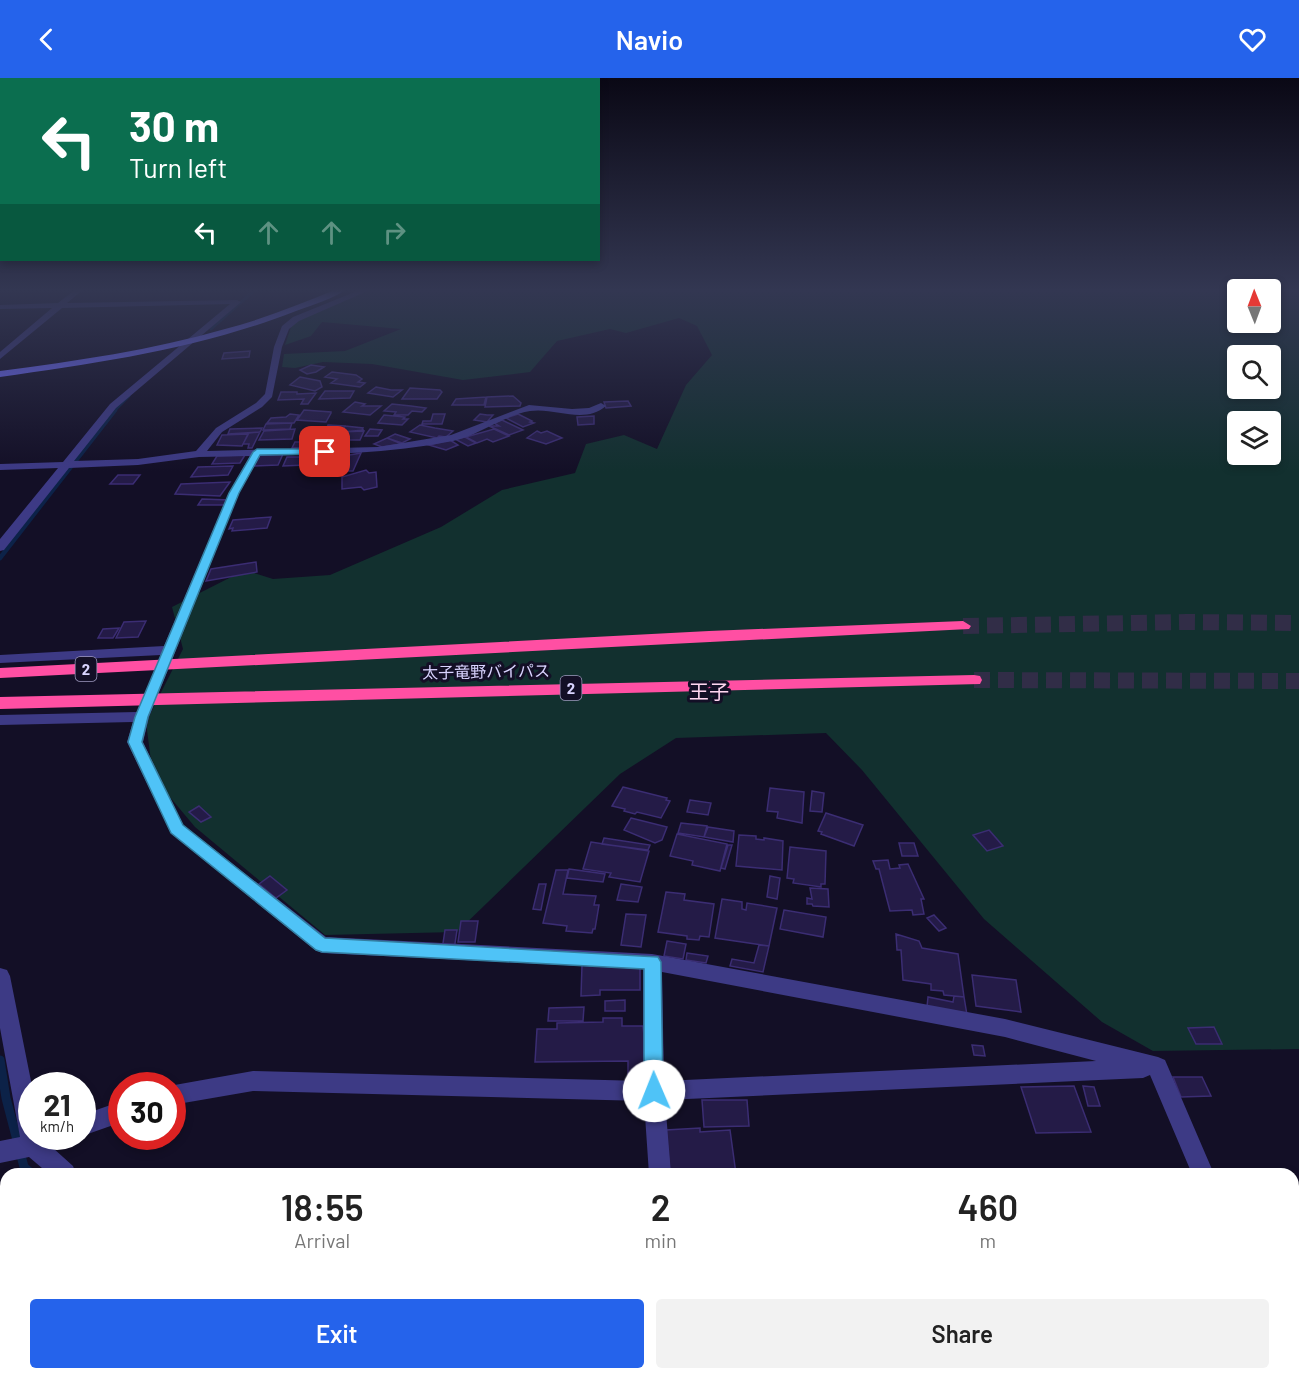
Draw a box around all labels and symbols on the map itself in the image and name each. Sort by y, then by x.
north arrow [1227,279,1281,333]
pin [299,426,350,477]
road number: 2 [76,657,97,681]
street label: 太子竜野バイパス [422,660,550,682]
road number: 2 [560,676,582,700]
district label: 王子 [689,679,729,703]
position arrow [622,1059,686,1123]
speed limit sign: 30 [108,1072,186,1150]

